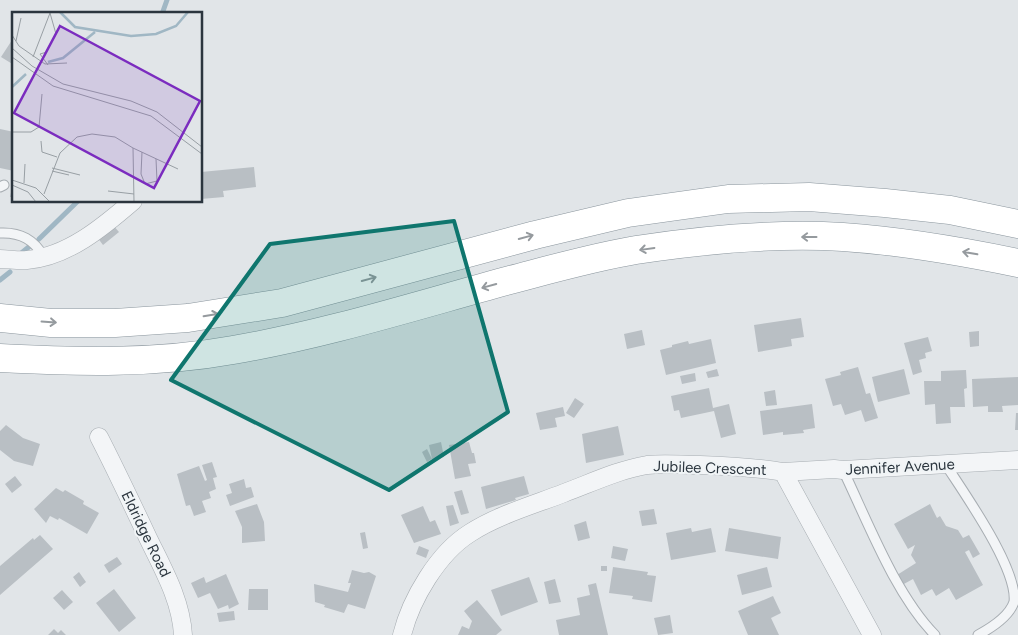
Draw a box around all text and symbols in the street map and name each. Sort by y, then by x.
inset map [12,12,202,202]
one-way arrow [518,232,534,242]
one-way arrow [801,232,818,242]
one-way arrow [639,244,655,254]
one-way arrow [963,248,979,258]
one-way arrow [361,274,377,284]
one-way arrow [481,282,497,291]
one-way arrow [202,309,218,319]
one-way arrow [40,318,56,327]
street label: Jennifer Avenue [845,455,955,479]
street label: Jubilee Crescent [653,457,767,479]
street label: Eldridge Road [117,488,175,580]

